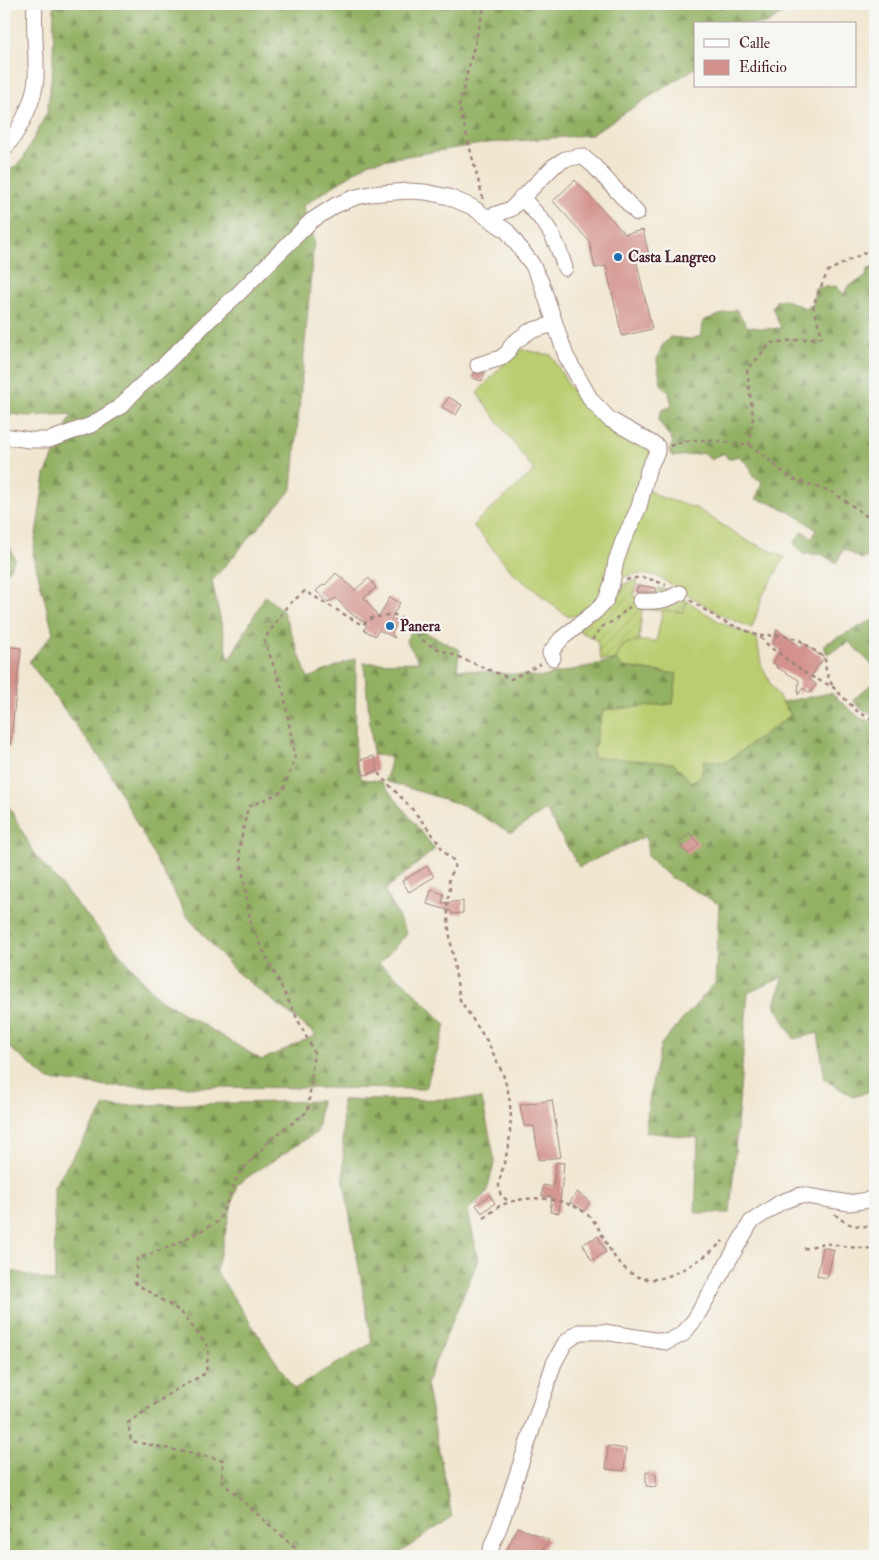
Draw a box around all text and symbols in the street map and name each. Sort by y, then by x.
legend [694,22,856,88]
text: Calle [739,34,770,53]
text: Edificio [739,58,787,77]
place label: Casta Langreo [628,248,716,268]
marker: Casta Langreo [612,251,624,263]
place label: Panera [400,617,441,636]
marker: Panera [384,620,396,632]

